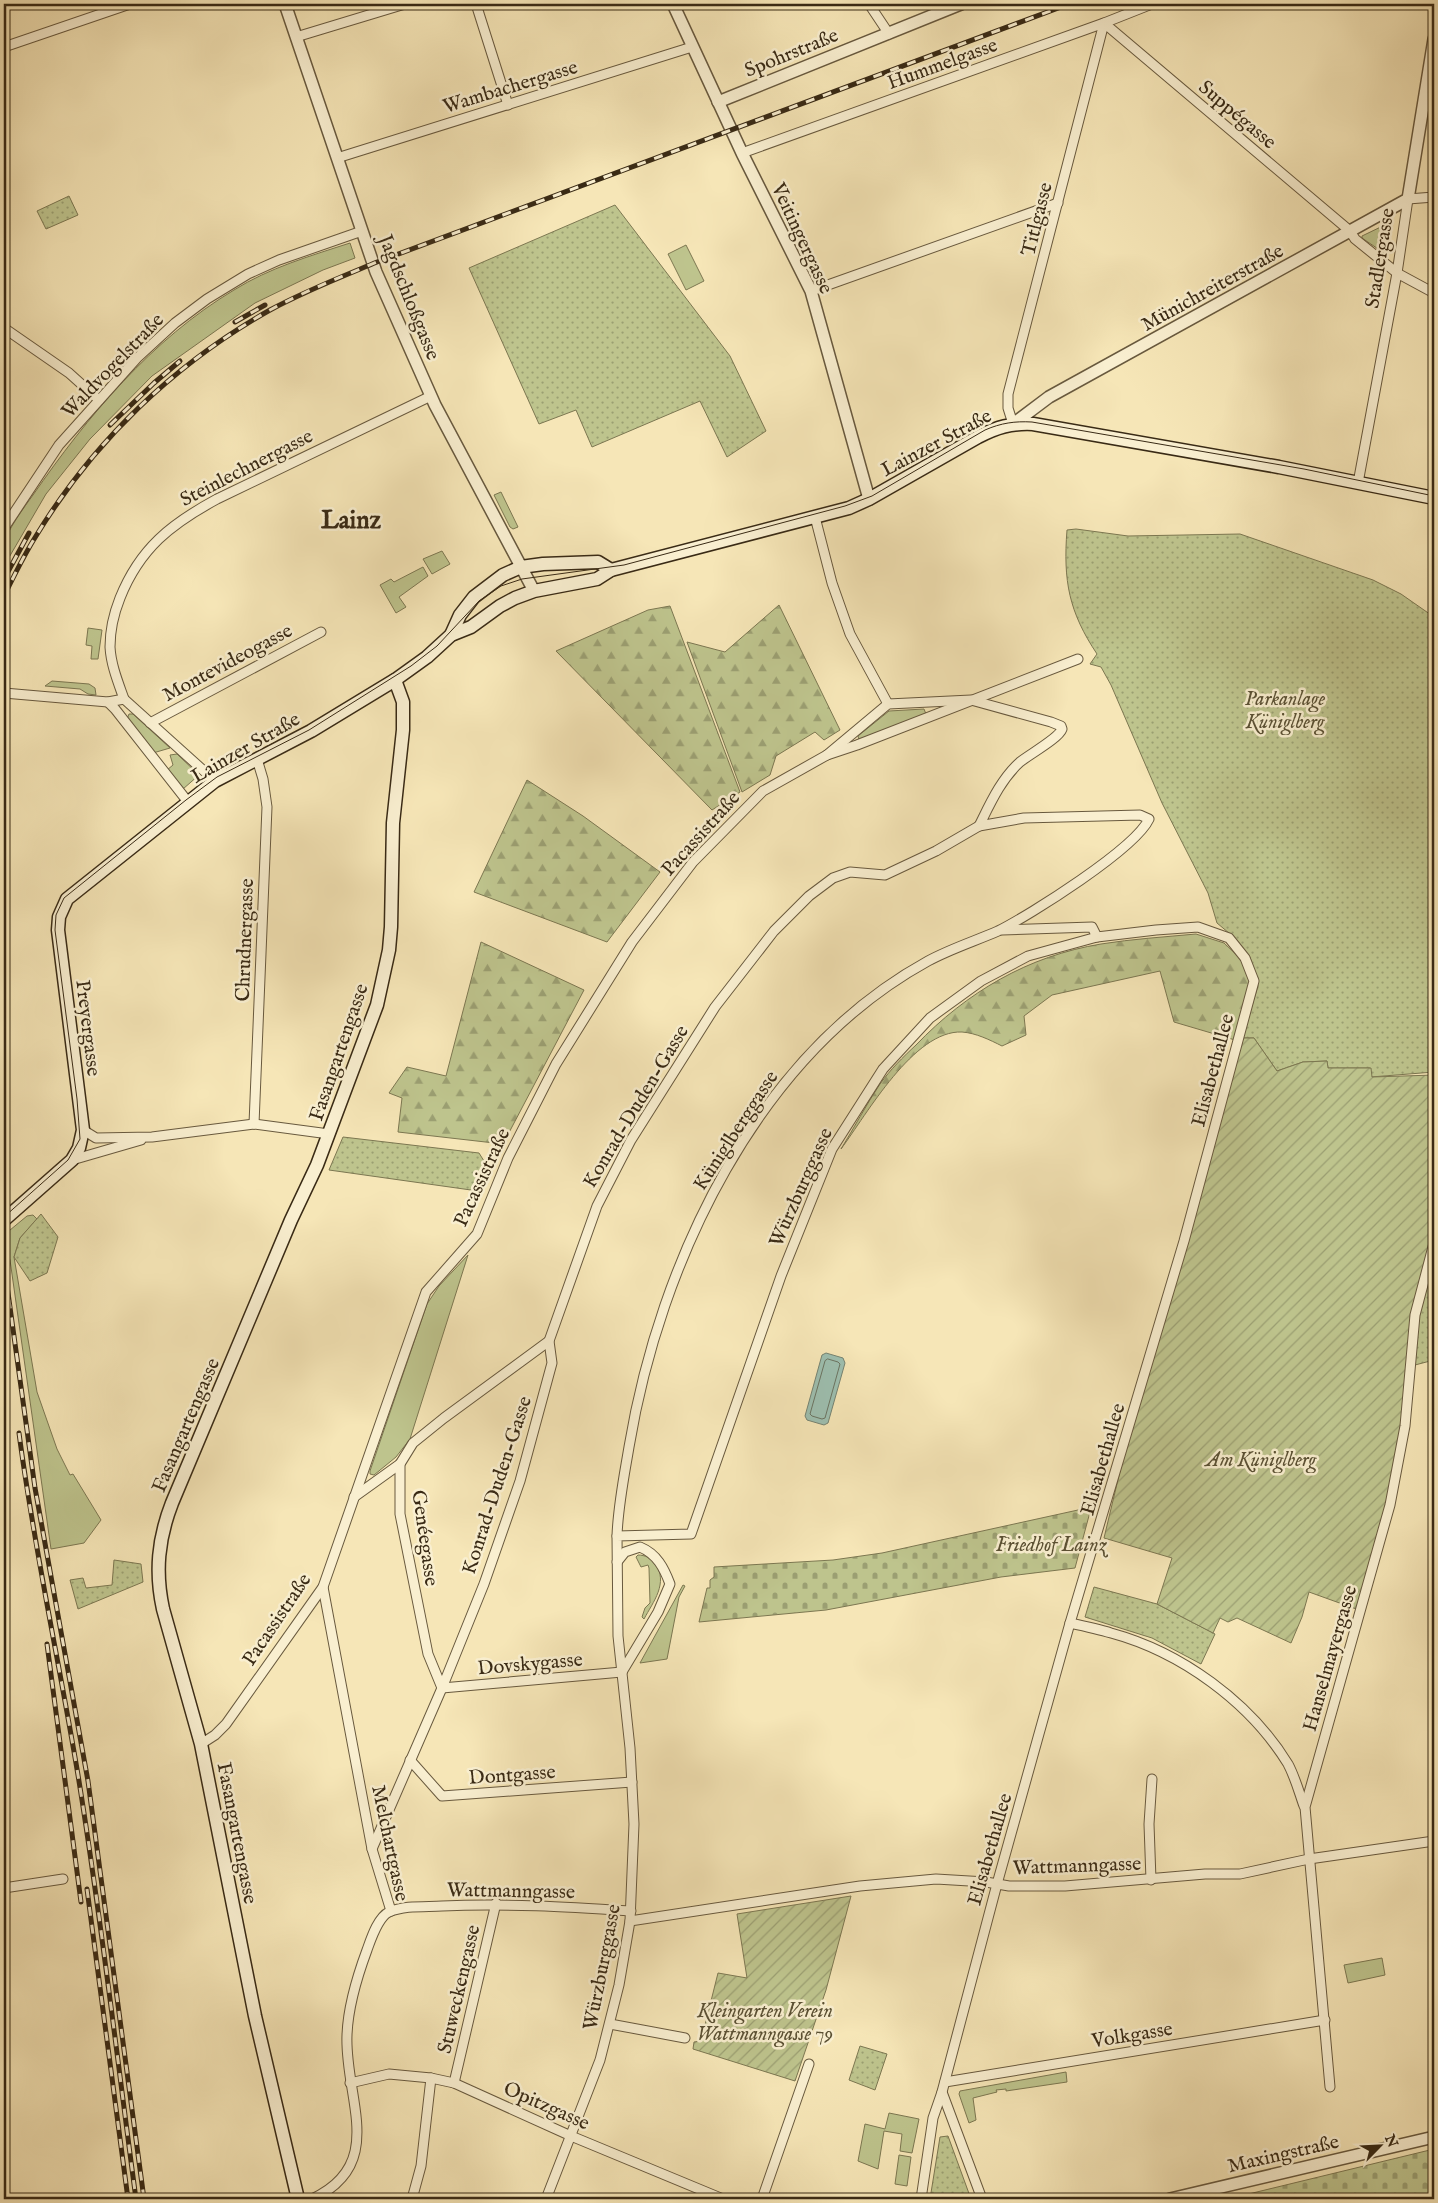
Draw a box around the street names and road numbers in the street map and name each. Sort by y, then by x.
street label: Spohrstraße [741,23,842,84]
street label: Hummelgasse [884,33,1001,96]
street label: Wambachergasse [440,55,581,120]
street label: Suppégasse [1193,75,1281,155]
street label: Veitingergasse [765,178,838,298]
street label: Titlgasse [1016,180,1059,259]
street label: Stadlergasse [1360,206,1401,310]
street label: Jagdschloßgasse [371,229,445,364]
street label: Münichreiterstraße [1137,239,1288,338]
street label: Waldvogelstraße [57,308,170,424]
street label: Lainzer Straße [877,404,996,483]
street label: Steinlechnergasse [176,424,317,513]
street label: Montevideogasse [158,619,297,708]
street label: Lainzer Straße [187,707,305,790]
street label: Pacassistraße [656,786,746,882]
street label: Chrudnergasse [231,878,260,1002]
street label: Preyergasse [69,979,106,1078]
street label: Fasangartengasse [304,981,375,1124]
street label: Elisabethallee [1186,1011,1240,1129]
street label: Konrad-Duden-Gasse [578,1021,695,1193]
street label: Küniglberggasse [688,1066,784,1195]
street label: Pacassistraße [449,1124,516,1231]
street label: Würzburggasse [764,1124,839,1251]
street label: Fasangartengasse [147,1355,226,1497]
street label: Konrad-Duden-Gasse [457,1393,538,1578]
street label: Elisabethallee [1075,1400,1131,1518]
street label: Genéegasse [405,1489,444,1588]
street label: Pacassistraße [237,1569,317,1671]
street label: Hanselmayergasse [1298,1582,1363,1734]
street label: Dovskygasse [477,1647,584,1682]
street label: Fasangartengasse [211,1760,263,1906]
street label: Dontgasse [468,1760,556,1791]
street label: Melchartgasse [365,1783,414,1904]
street label: Elisabethallee [962,1790,1018,1908]
street label: Wattmanngasse [1012,1852,1142,1881]
street label: Wattmanngasse [447,1878,575,1905]
street label: Würzburggasse [578,1902,627,2032]
street label: Stuweckengasse [432,1922,486,2056]
street label: Volkgasse [1089,2017,1175,2054]
street label: Opitzgasse [500,2076,593,2136]
street label: Maxingstraße [1225,2130,1341,2179]

